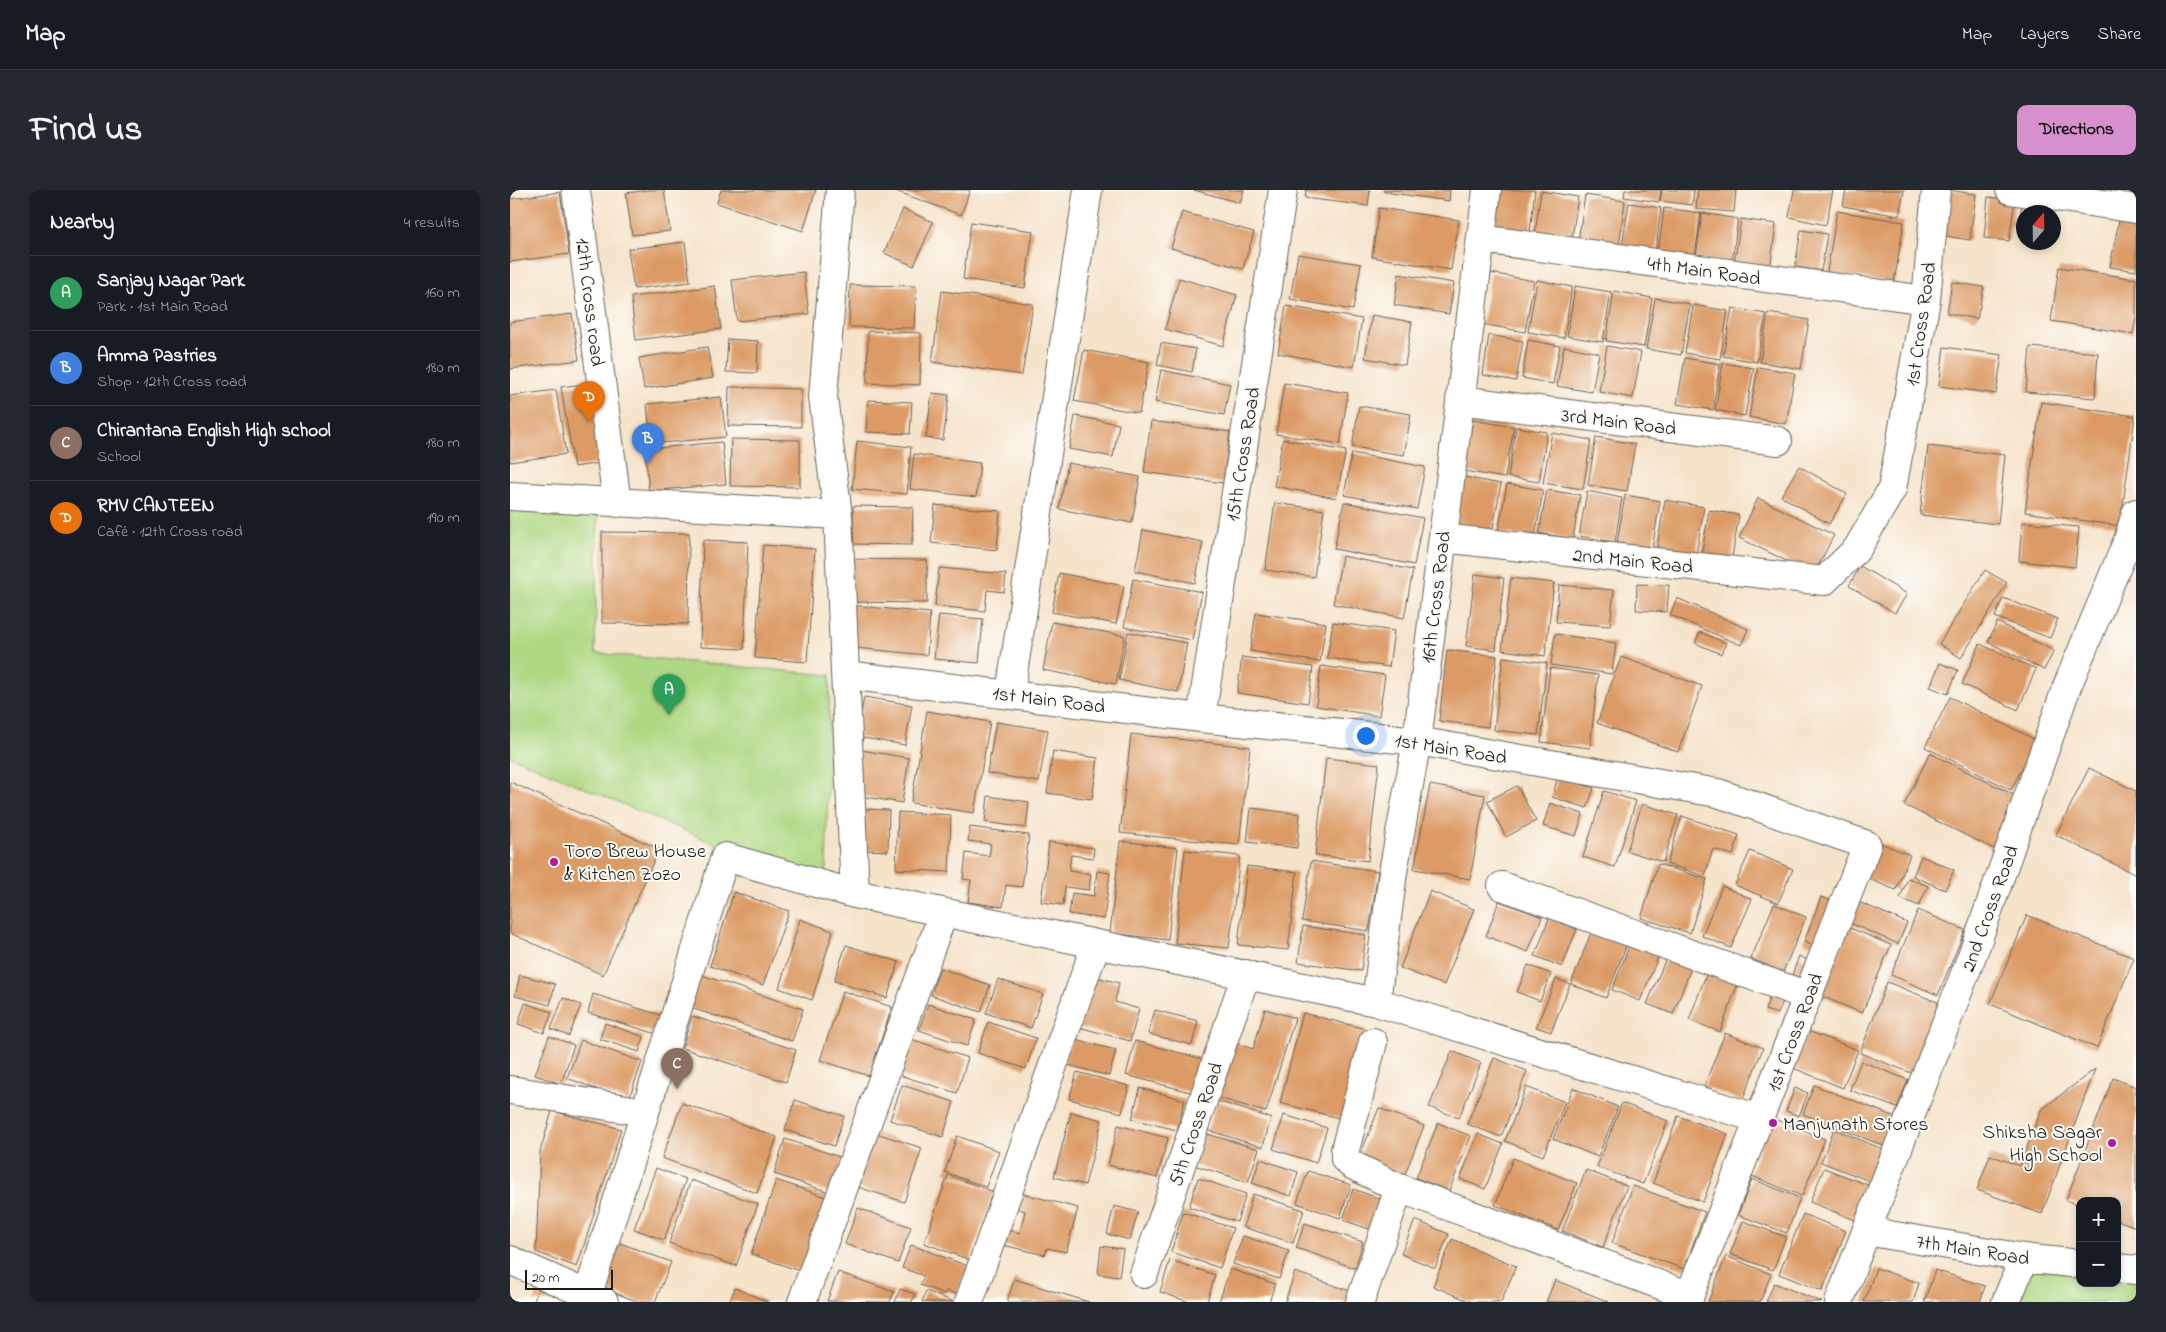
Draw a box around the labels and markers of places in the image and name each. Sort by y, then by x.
pin: D [573,381,605,422]
pin: B [632,423,664,464]
pin: A [653,674,685,715]
place label: Toro Brew House & Kitchen Zozo [564,838,706,890]
marker: Toro Brew House & Kitchen Zozo [548,856,560,868]
pin: C [661,1048,693,1089]
place label: Manjunath Stores [1783,1111,1928,1140]
marker: Manjunath Stores [1767,1117,1779,1129]
place label: Shiksha Sagar High School [1982,1119,2103,1172]
marker: Shiksha Sagar High School [2106,1137,2118,1149]

